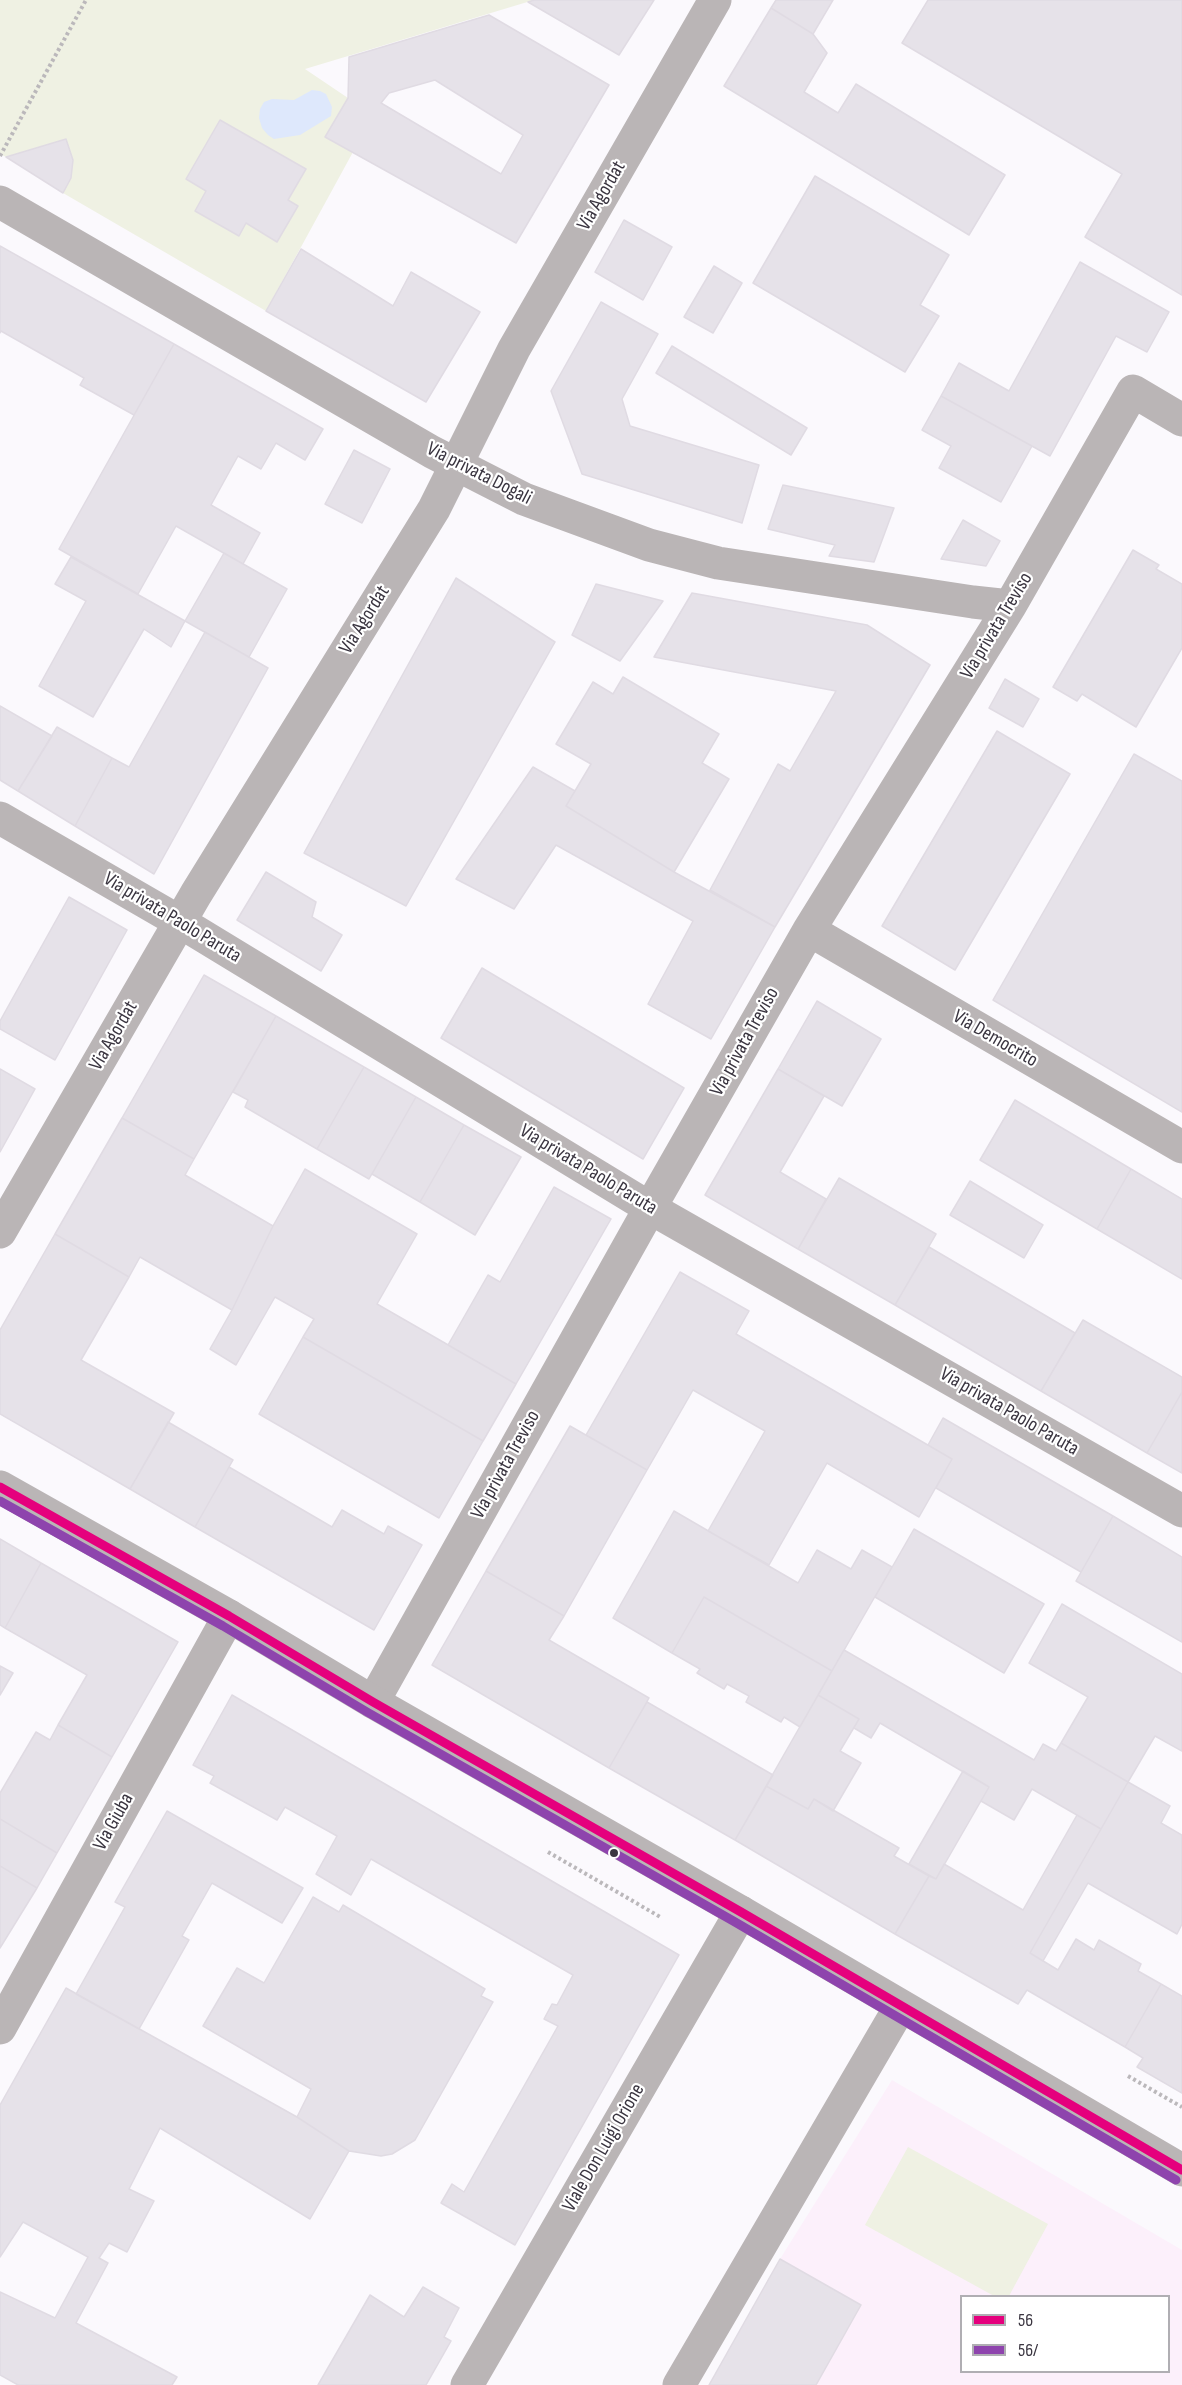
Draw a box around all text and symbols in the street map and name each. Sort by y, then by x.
street label: Via Agordat [573,157,631,235]
street label: Via privata Dogali [422,437,536,511]
street label: Via privata Treviso [956,568,1038,684]
street label: Via Agordat [335,581,395,659]
street label: Via privata Paolo Paruta [99,867,245,969]
street label: Via privata Treviso [705,984,785,1100]
street label: Via Agordat [85,997,143,1075]
street label: Via Democrito [948,1005,1042,1073]
street label: Via privata Paolo Paruta [515,1119,661,1221]
street label: Via privata Paolo Paruta [935,1363,1083,1461]
street label: Via privata Treviso [466,1407,546,1523]
street label: Via Giuba [89,1789,139,1855]
unlabelled marker [608,1847,620,1859]
street label: Viale Don Luigi Orione [558,2080,650,2216]
legend [960,2295,1170,2373]
text: 56 [1018,2310,1033,2331]
text: 56/ [1018,2340,1038,2361]

